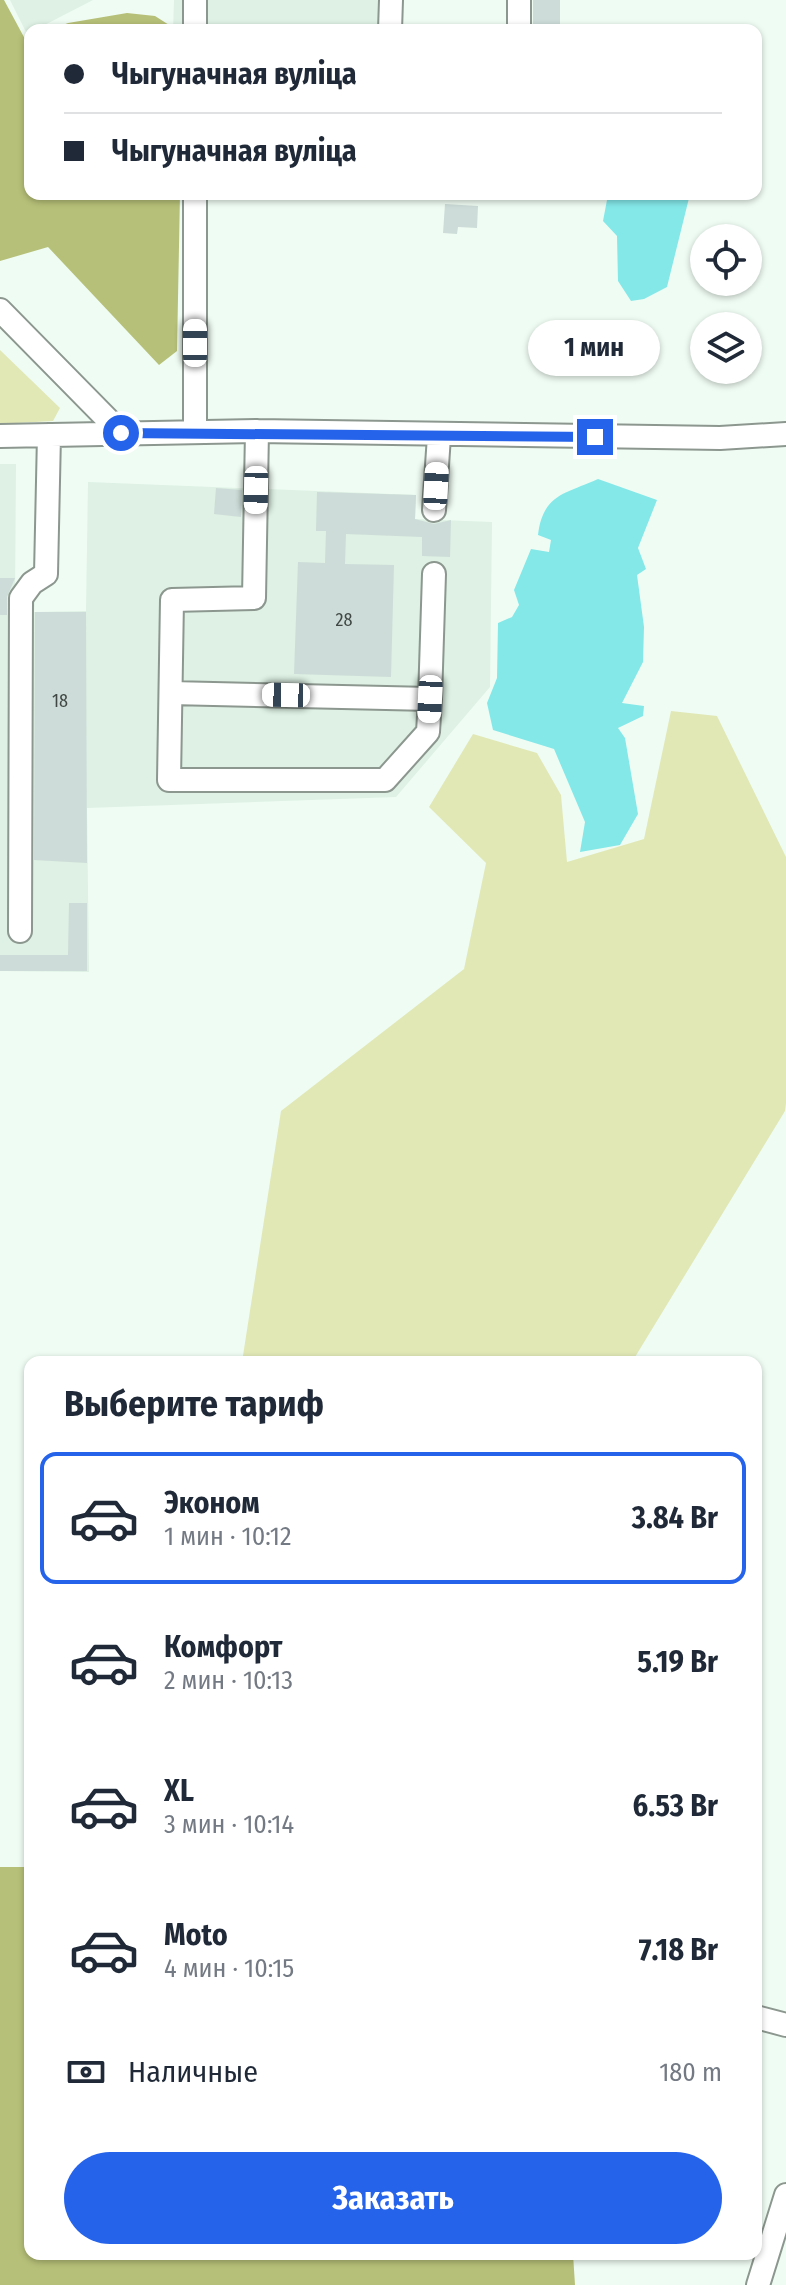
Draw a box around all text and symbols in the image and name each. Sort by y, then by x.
text: Чыгуначная вуліца [112,56,357,92]
text: Чыгуначная вуліца [112,133,357,169]
map controls [690,224,762,384]
button: locate [690,224,762,296]
button: layers [690,312,762,384]
car [183,319,207,367]
callout: 1 мин [529,321,661,377]
text: 1 мин [564,332,624,363]
route start [103,415,139,451]
route end [577,419,613,455]
car [423,461,449,511]
car [244,466,268,514]
house number: 28 [336,609,352,631]
car [417,674,443,724]
car [262,683,310,707]
house number: 18 [52,690,68,712]
text: Выберите тариф [64,1382,324,1426]
icon: car [68,1482,140,1554]
text: Эконом [164,1485,260,1521]
text: 3.84 Br [632,1500,718,1536]
text: 1 мин · 10:12 [164,1521,291,1552]
icon: car [68,1626,140,1698]
text: Комфорт [164,1629,282,1665]
text: 5.19 Br [637,1644,718,1680]
text: 2 мин · 10:13 [164,1665,293,1696]
icon: car [68,1770,140,1842]
text: XL [164,1773,194,1809]
text: 6.53 Br [633,1788,718,1824]
text: 3 мин · 10:14 [164,1809,294,1840]
icon: car [68,1914,140,1986]
text: Moto [164,1917,228,1953]
text: 7.18 Br [639,1932,718,1968]
text: 4 мин · 10:15 [164,1953,294,1984]
icon: cash [64,2050,108,2094]
text: Наличные [128,2054,258,2090]
text: 180 m [659,2057,722,2088]
button: Заказать [64,2152,722,2244]

